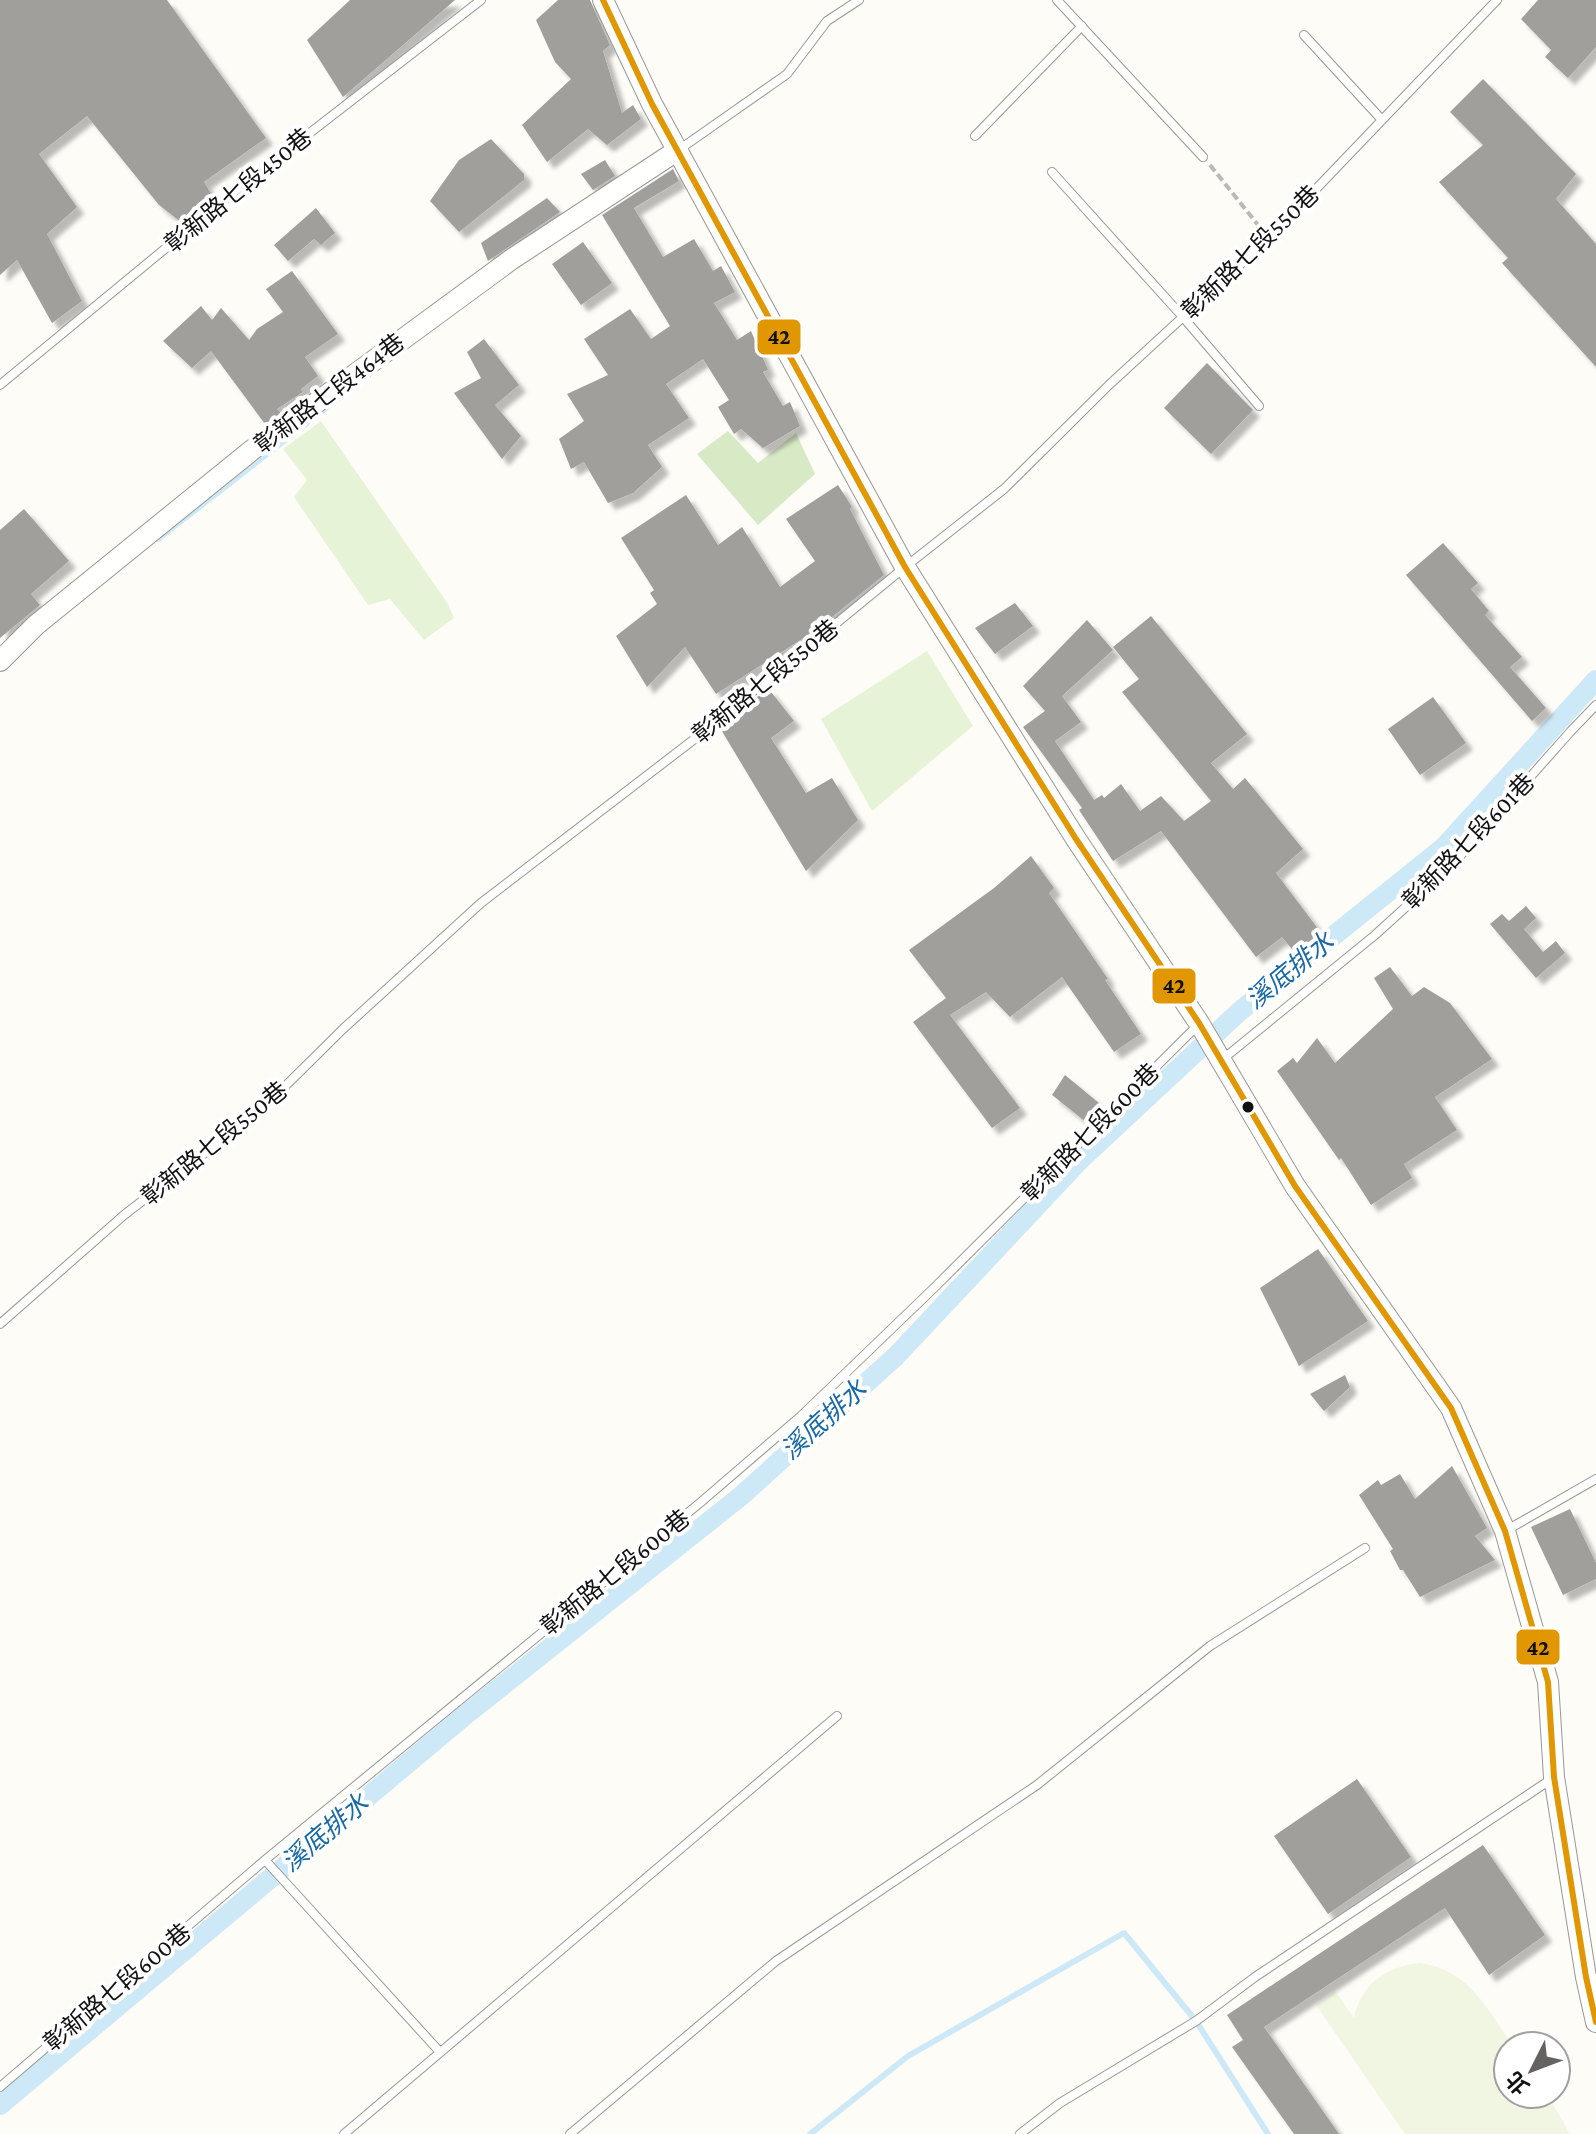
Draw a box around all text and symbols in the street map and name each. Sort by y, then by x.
street label: 彰新路七段450巷 [159,123,317,257]
street label: 彰新路七段550巷 [1176,180,1324,324]
line badge: 42 [756,318,802,356]
text: 42 [768,324,790,349]
street label: 彰新路七段464巷 [249,328,409,458]
street label: 彰新路七段550巷 [687,614,843,748]
street label: 彰新路七段601巷 [1397,768,1539,914]
water label: 溪底排水 [1240,926,1340,1015]
line badge: 42 [1151,967,1197,1005]
text: 42 [1163,973,1185,998]
street label: 彰新路七段600巷 [1016,1058,1164,1206]
street label: 彰新路七段550巷 [136,1076,292,1210]
unlabelled marker [1240,1099,1256,1115]
water label: 溪底排水 [776,1374,873,1466]
street label: 彰新路七段600巷 [535,1504,695,1640]
line badge: 42 [1515,1628,1561,1666]
text: 42 [1527,1635,1549,1660]
water label: 溪底排水 [276,1788,375,1878]
street label: 彰新路七段600巷 [38,1918,196,2056]
north arrow [1492,2030,1572,2110]
text: 北 [1501,2067,1534,2100]

